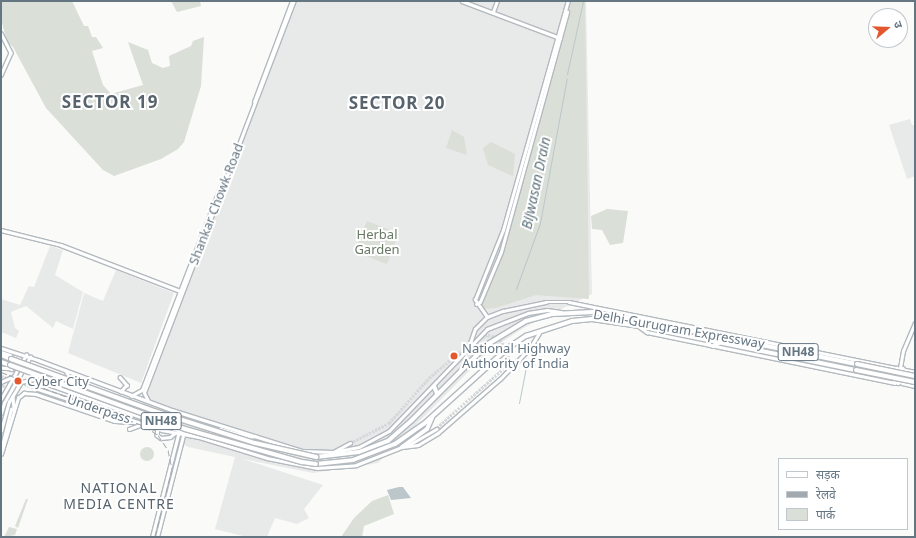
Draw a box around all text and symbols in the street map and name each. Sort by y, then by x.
north arrow [868,8,908,48]
text: उ [891,19,907,30]
district label: SECTOR 19 [62,92,158,112]
district label: SECTOR 20 [349,93,445,113]
water label: Bijwasan Drain [518,135,554,231]
street label: Shankar Chowk Road [186,141,246,267]
park label: Herbal Garden [354,227,400,258]
street label: Delhi-Gurugram Expressway [592,306,766,352]
place label: National Highway Authority of India [462,341,570,372]
road number: NH48 [777,342,819,362]
marker: National Highway Authority of India [449,351,459,361]
place label: Cyber City [27,373,89,389]
marker: Cyber City [12,375,24,387]
street label: Underpass [65,391,133,427]
road number: NH48 [140,411,182,431]
legend [778,458,908,530]
text: सड़क [816,466,840,483]
district label: NATIONAL MEDIA CENTRE [63,480,175,512]
text: रेलवे [816,486,836,503]
text: पार्क [816,506,835,523]

